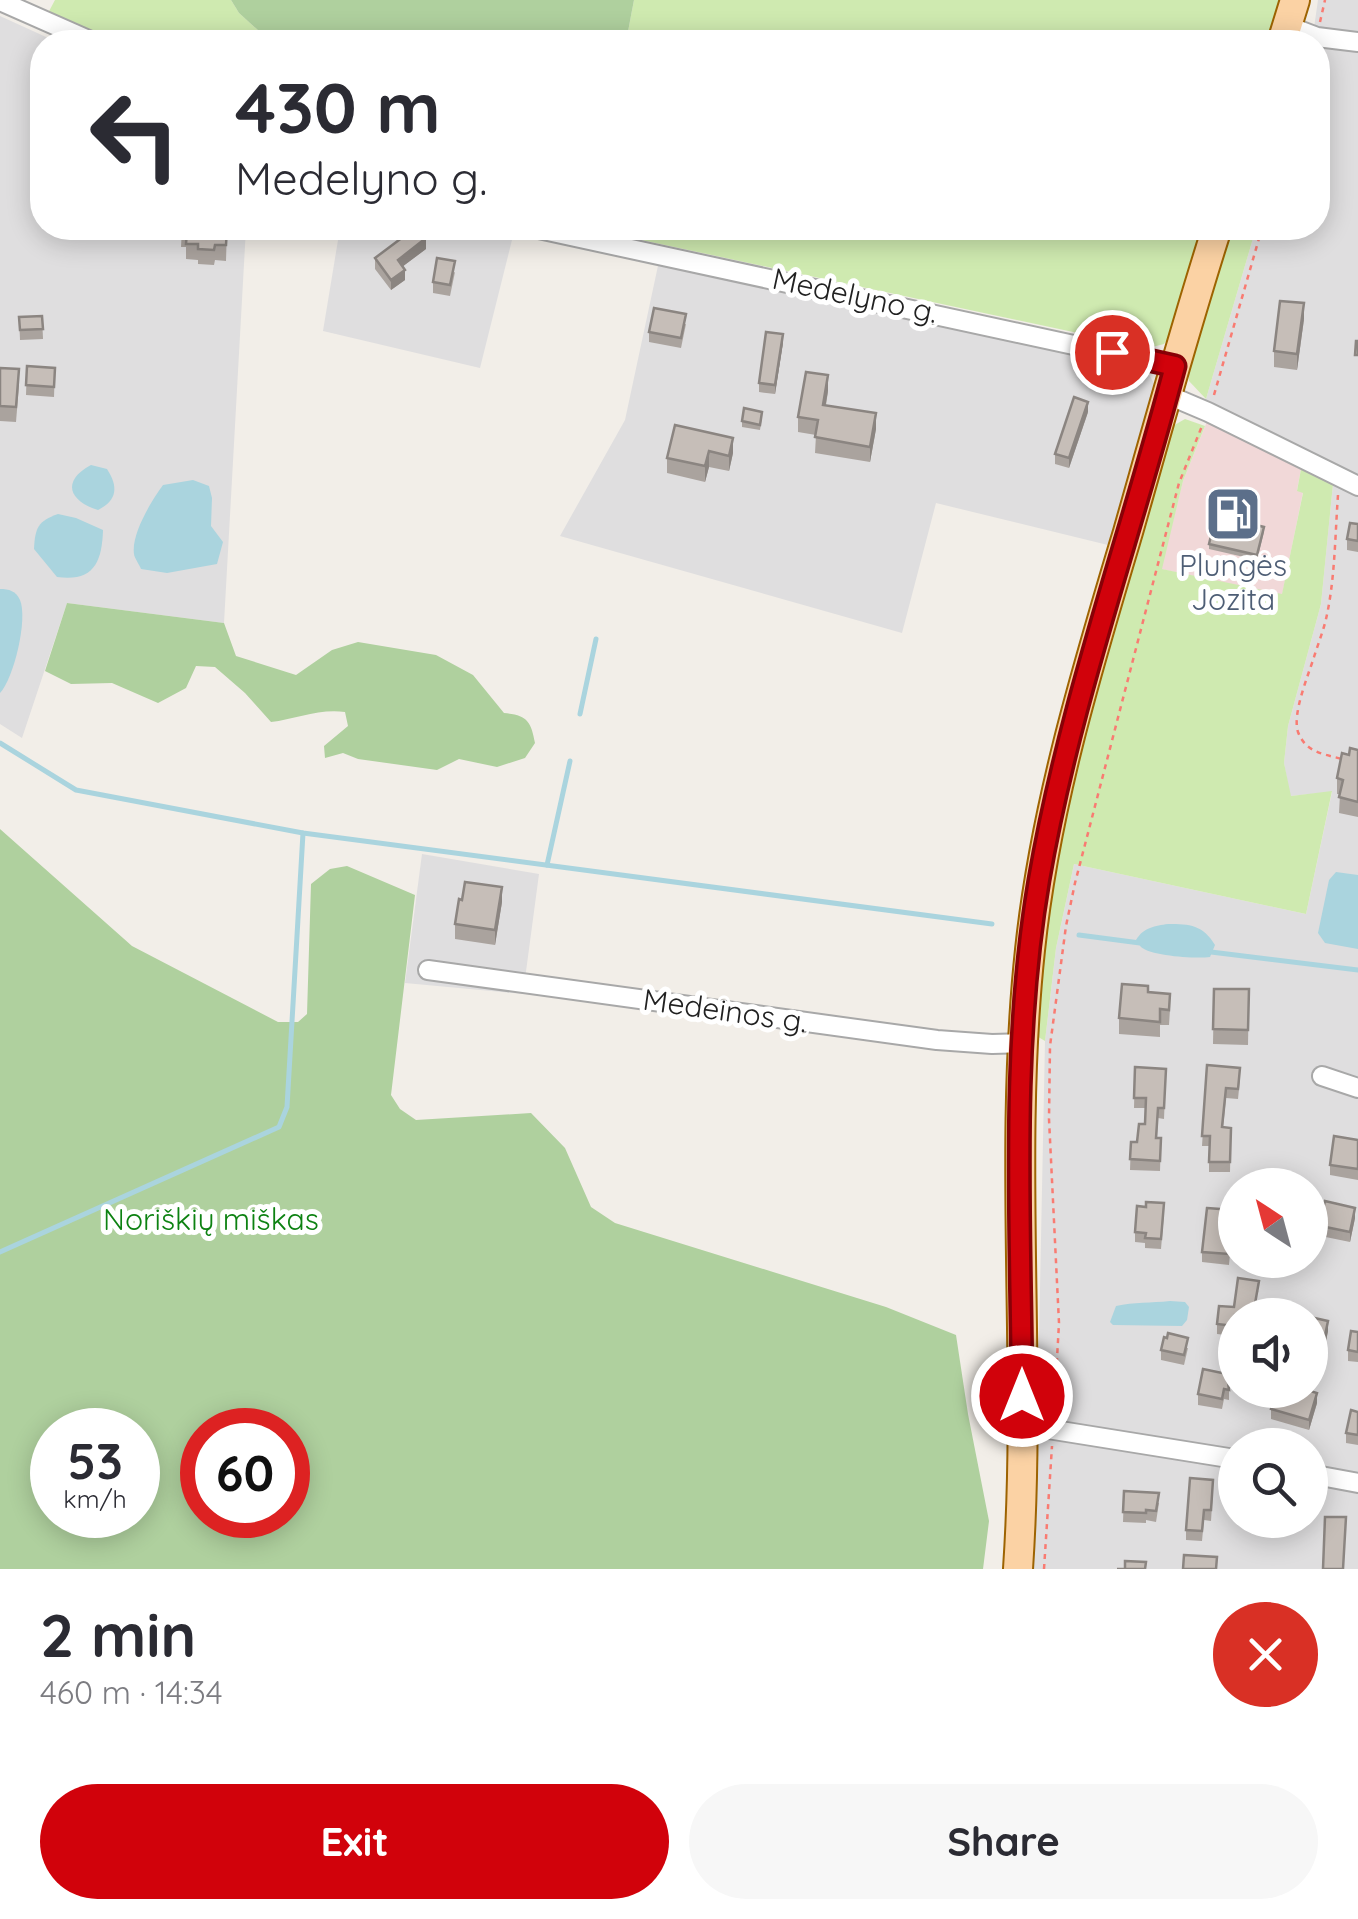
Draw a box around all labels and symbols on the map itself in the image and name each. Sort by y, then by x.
street label: Medelyno g. [769,259,941,331]
pin [1070,310,1155,395]
fuel station icon: Plungės Jozita [1203,484,1263,544]
place label: Plungės Jozita [1179,546,1287,618]
street label: Medeinos g. [641,980,810,1040]
north arrow [1218,1168,1328,1278]
park label: Noriškių miškas [103,1200,319,1238]
position arrow [970,1344,1074,1448]
speed limit sign: 60 [180,1408,310,1538]

